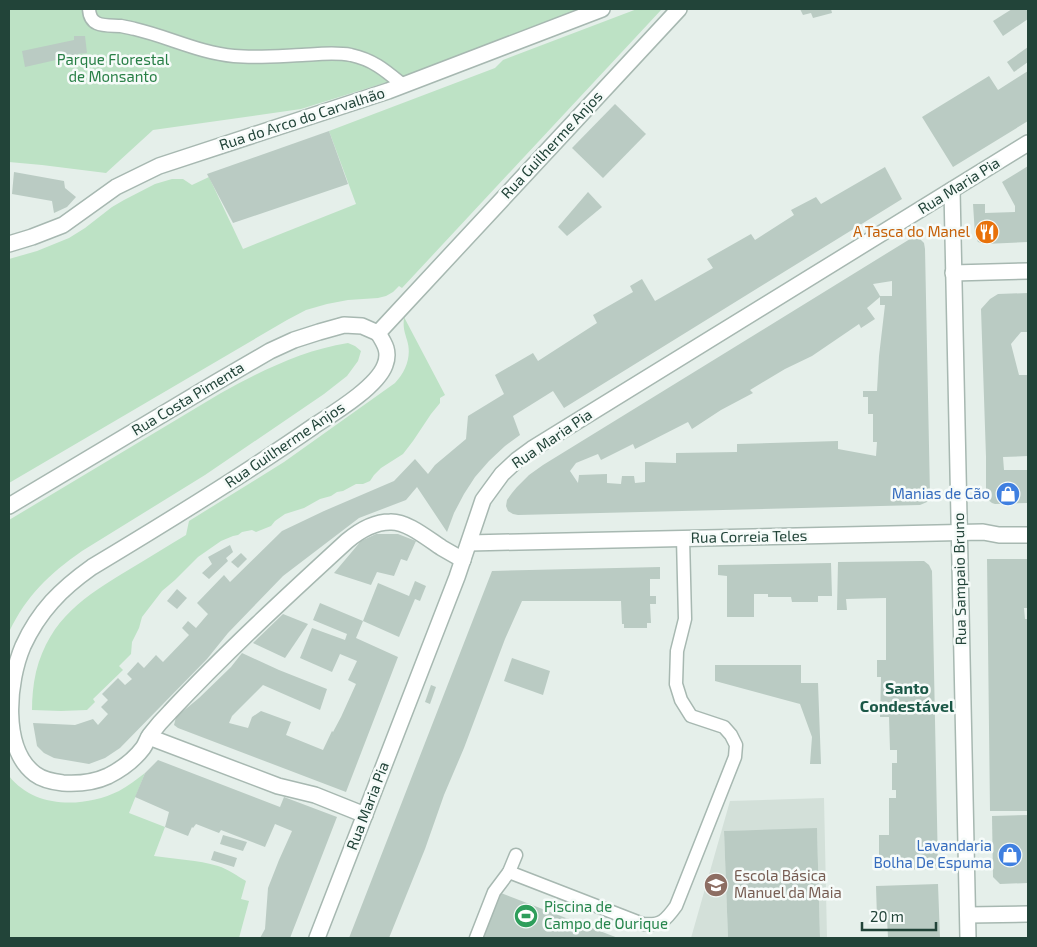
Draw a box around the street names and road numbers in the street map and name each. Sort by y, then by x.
street label: Rua do Arco do Carvalhão [217,83,387,153]
street label: Rua Guilherme Anjos [497,87,606,202]
street label: Rua Maria Pia [914,153,1003,217]
street label: Rua Costa Pimenta [128,358,247,439]
street label: Rua Guilherme Anjos [221,397,348,492]
street label: Rua Maria Pia [508,405,595,472]
street label: Rua Sampaio Bruno [949,512,969,646]
street label: Rua Correia Teles [691,526,807,546]
street label: Rua Maria Pia [342,759,392,852]

